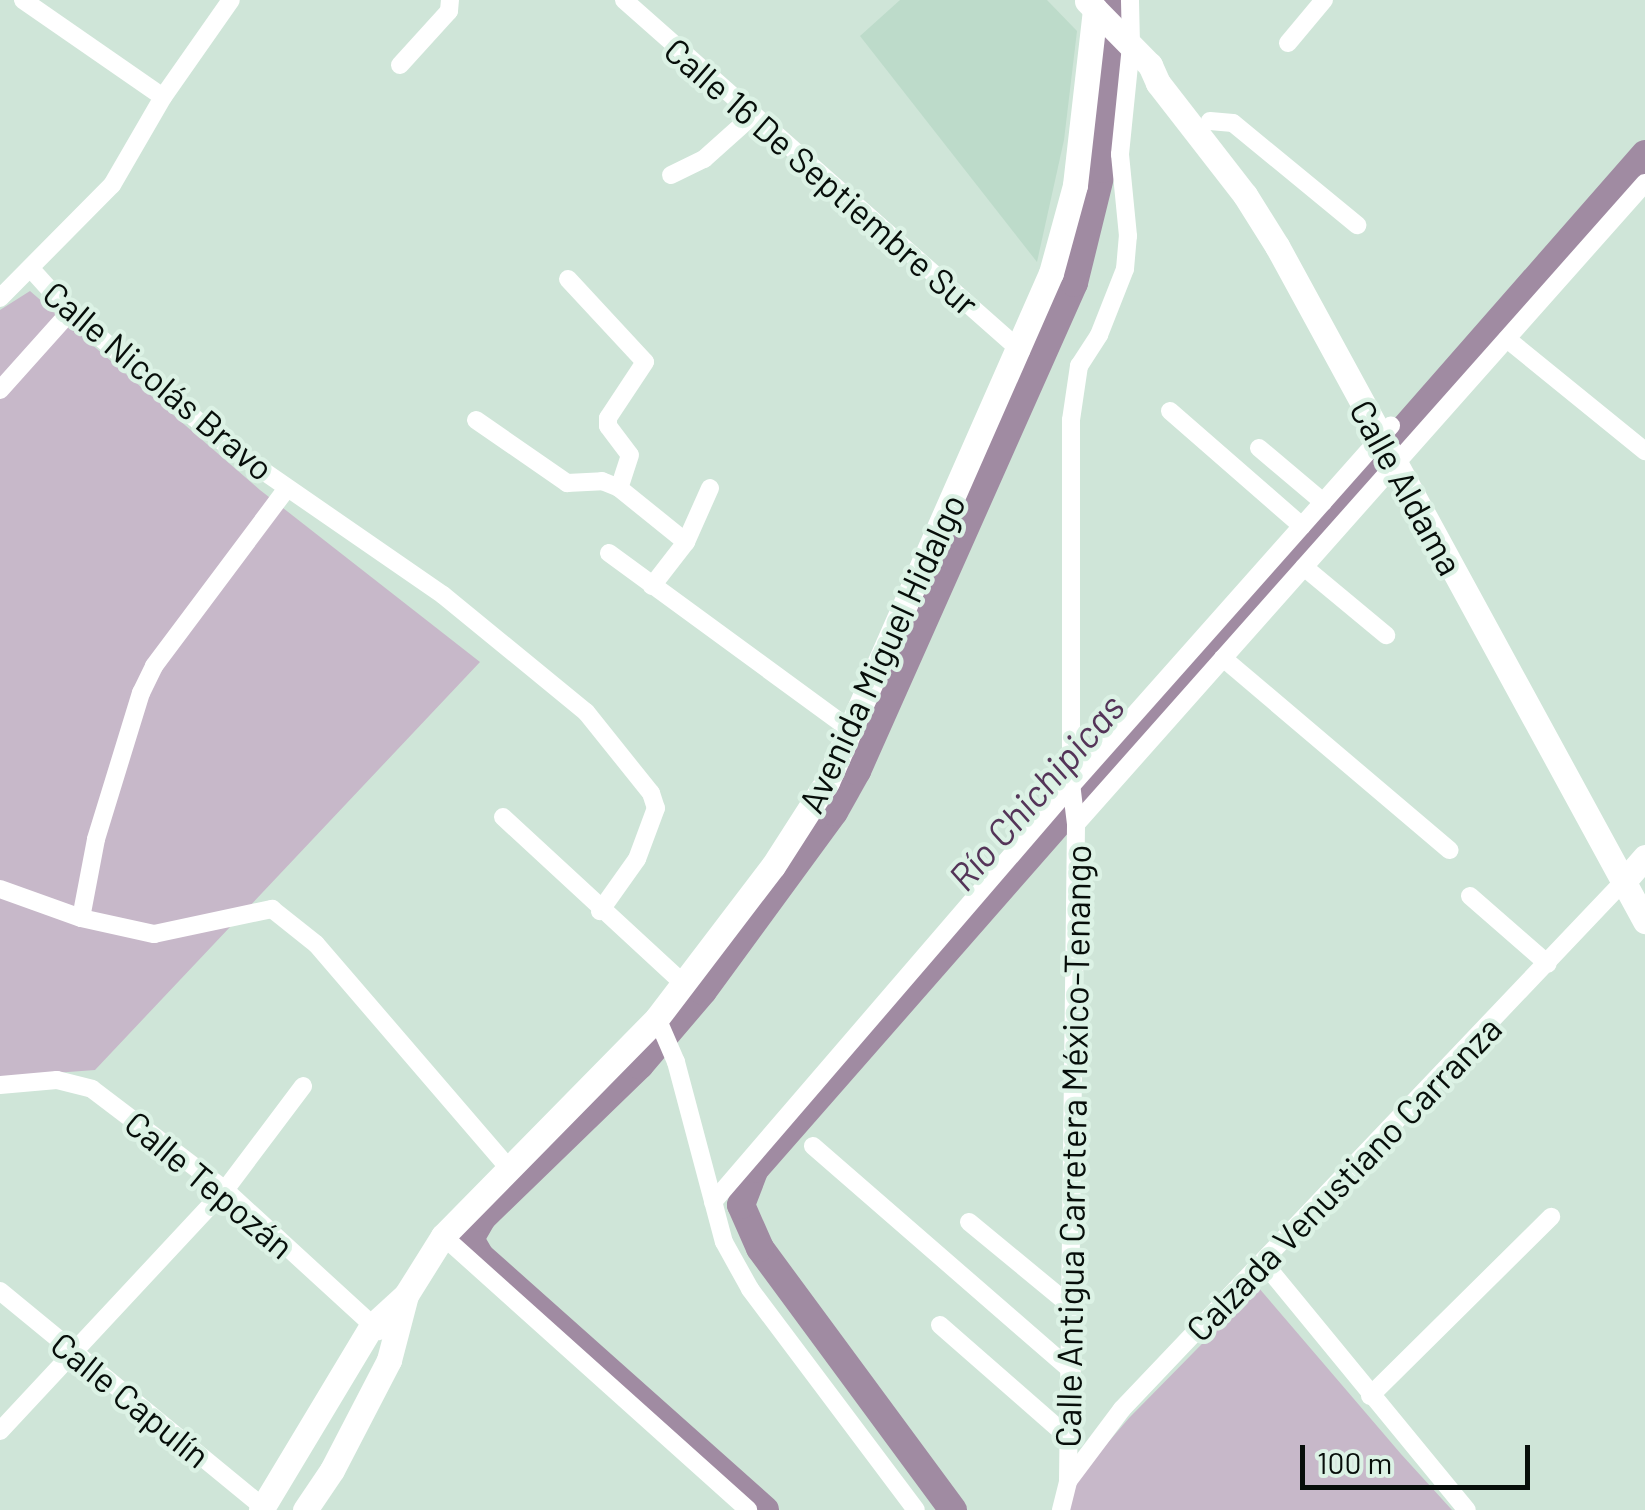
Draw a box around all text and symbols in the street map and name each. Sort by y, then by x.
street label: Calle 16 De Septiembre Sur [656,28,988,324]
street label: Calle Nicolás Bravo [35,272,283,488]
street label: Calle Aldama [1342,392,1472,582]
street label: Avenida Miguel Hidalgo [789,487,973,819]
water label: Río Chichipicas [939,685,1133,899]
street label: Calle Antigua Carretera México-Tenango [1046,844,1098,1448]
street label: Calzada Venustiano Carranza [1177,1007,1509,1349]
street label: Calle Tepozán [117,1101,303,1267]
street label: Calle Capulín [43,1322,219,1476]
scale bar [1305,1425,1535,1487]
text: 100 m [1317,1444,1392,1480]

